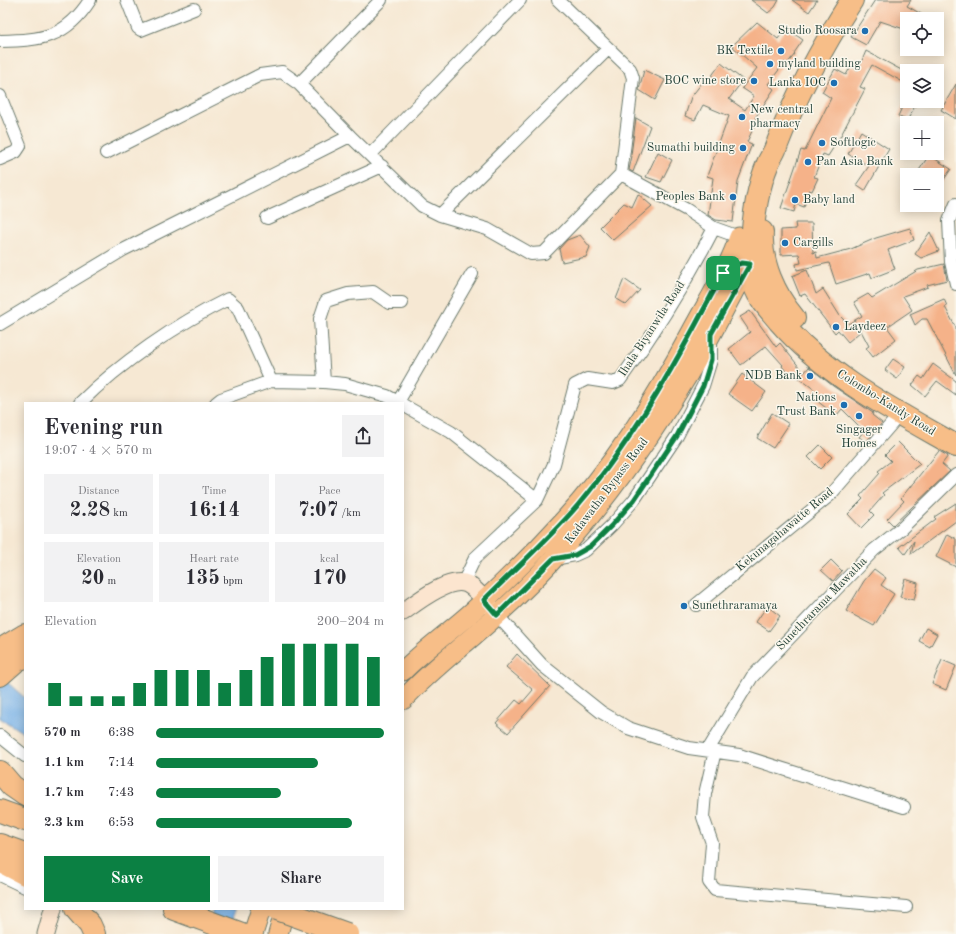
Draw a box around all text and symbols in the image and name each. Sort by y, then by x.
map controls [900,12,944,212]
button: locate [900,12,944,56]
place label: Studio Roosara [778,25,857,37]
marker: Studio Roosara [860,26,870,36]
place label: BK Textile [717,45,773,57]
marker: BK Textile [776,46,786,56]
place label: myland building [778,58,861,70]
marker: myland building [765,59,775,69]
button: layers [900,64,944,108]
place label: BOC wine store [664,75,746,87]
marker: BOC wine store [749,76,759,86]
place label: Lanka IOC [769,77,826,89]
marker: Lanka IOC [829,78,839,88]
place label: New central pharmacy [750,104,813,130]
marker: New central pharmacy [737,112,747,122]
button: + [900,116,944,160]
place label: Softlogic [830,137,876,149]
marker: Softlogic [817,138,827,148]
place label: Sumathi building [647,142,736,154]
marker: Sumathi building [738,143,748,153]
place label: Pan Asia Bank [816,156,893,168]
marker: Pan Asia Bank [803,157,813,167]
button: − [900,168,944,212]
place label: Peoples Bank [656,191,725,203]
marker: Peoples Bank [728,192,738,202]
place label: Baby land [803,194,855,206]
marker: Baby land [790,195,800,205]
place label: Cargills [793,237,833,249]
marker: Cargills [780,238,790,248]
pin [706,256,740,290]
icon: arrive [712,262,734,284]
street label: Ihala Biyanwila Road [617,279,687,379]
place label: Laydeez [844,321,886,333]
marker: Laydeez [831,322,841,332]
street label: Colombo-Kandy Road [835,368,937,438]
place label: NDB Bank [745,370,802,382]
marker: NDB Bank [805,371,815,381]
place label: Nations Trust Bank [776,392,836,418]
marker: Nations Trust Bank [839,400,849,410]
marker: Singager Homes [854,411,864,421]
button: share [342,415,384,457]
text: Evening run [44,417,163,439]
place label: Singager Homes [836,424,882,450]
street label: Kadawatha Bypass Road [563,436,651,546]
text: 19:07 · 4 × 570 m [44,444,152,457]
text: Distance [78,486,119,497]
text: Time [202,486,226,497]
text: Pace [318,486,340,497]
street label: Kekunagahawatte Road [734,486,836,574]
text: 2.28 [70,501,110,521]
text: 16:14 [188,501,240,521]
text: 7:07 [298,501,338,521]
text: km [110,508,128,519]
text: /km [338,508,361,519]
text: Elevation [76,554,121,565]
text: Heart rate [189,554,239,565]
text: kcal [320,554,339,565]
street label: Sunethrarama Mawatha [775,555,870,653]
text: 20 [81,569,104,589]
text: 135 [185,569,220,589]
text: 170 [312,569,347,589]
text: m [104,576,116,587]
text: bpm [220,576,243,587]
place label: Sunethraramaya [692,600,778,612]
marker: Sunethraramaya [679,601,689,611]
text: Elevation [44,615,97,628]
text: 200–204 m [317,615,384,628]
text: 570 m [44,726,81,739]
text: 6:38 [108,726,134,739]
text: 1.1 km [44,756,84,769]
text: 7:14 [108,756,134,769]
text: 1.7 km [44,786,84,799]
text: 7:43 [108,786,134,799]
text: 2.3 km [44,816,84,829]
text: 6:53 [108,816,134,829]
button: Save [44,856,210,902]
button: Share [218,856,384,902]

